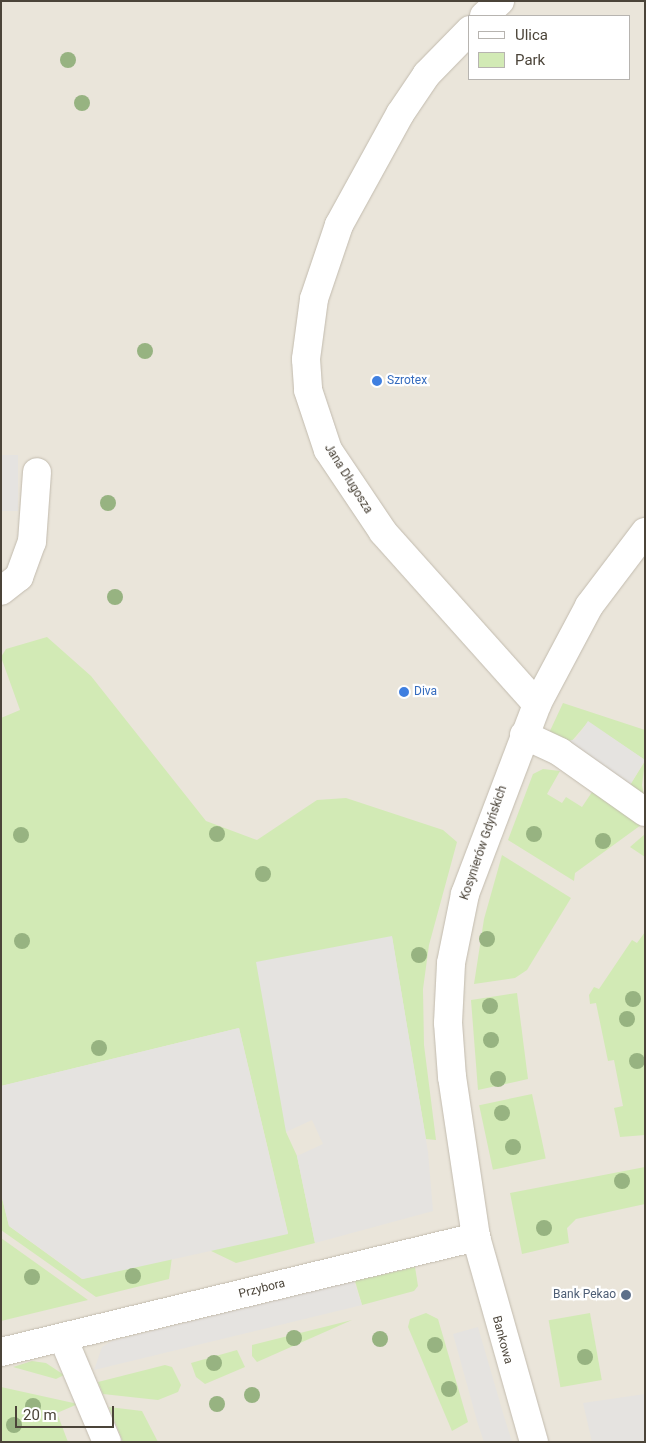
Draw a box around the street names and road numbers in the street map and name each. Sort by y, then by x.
street label: Jana Długosza [321,442,375,516]
street label: Kosynierów Gdyńskich [458,784,510,902]
street label: Przybora [237,1276,287,1302]
street label: Bankowa [489,1314,515,1366]

